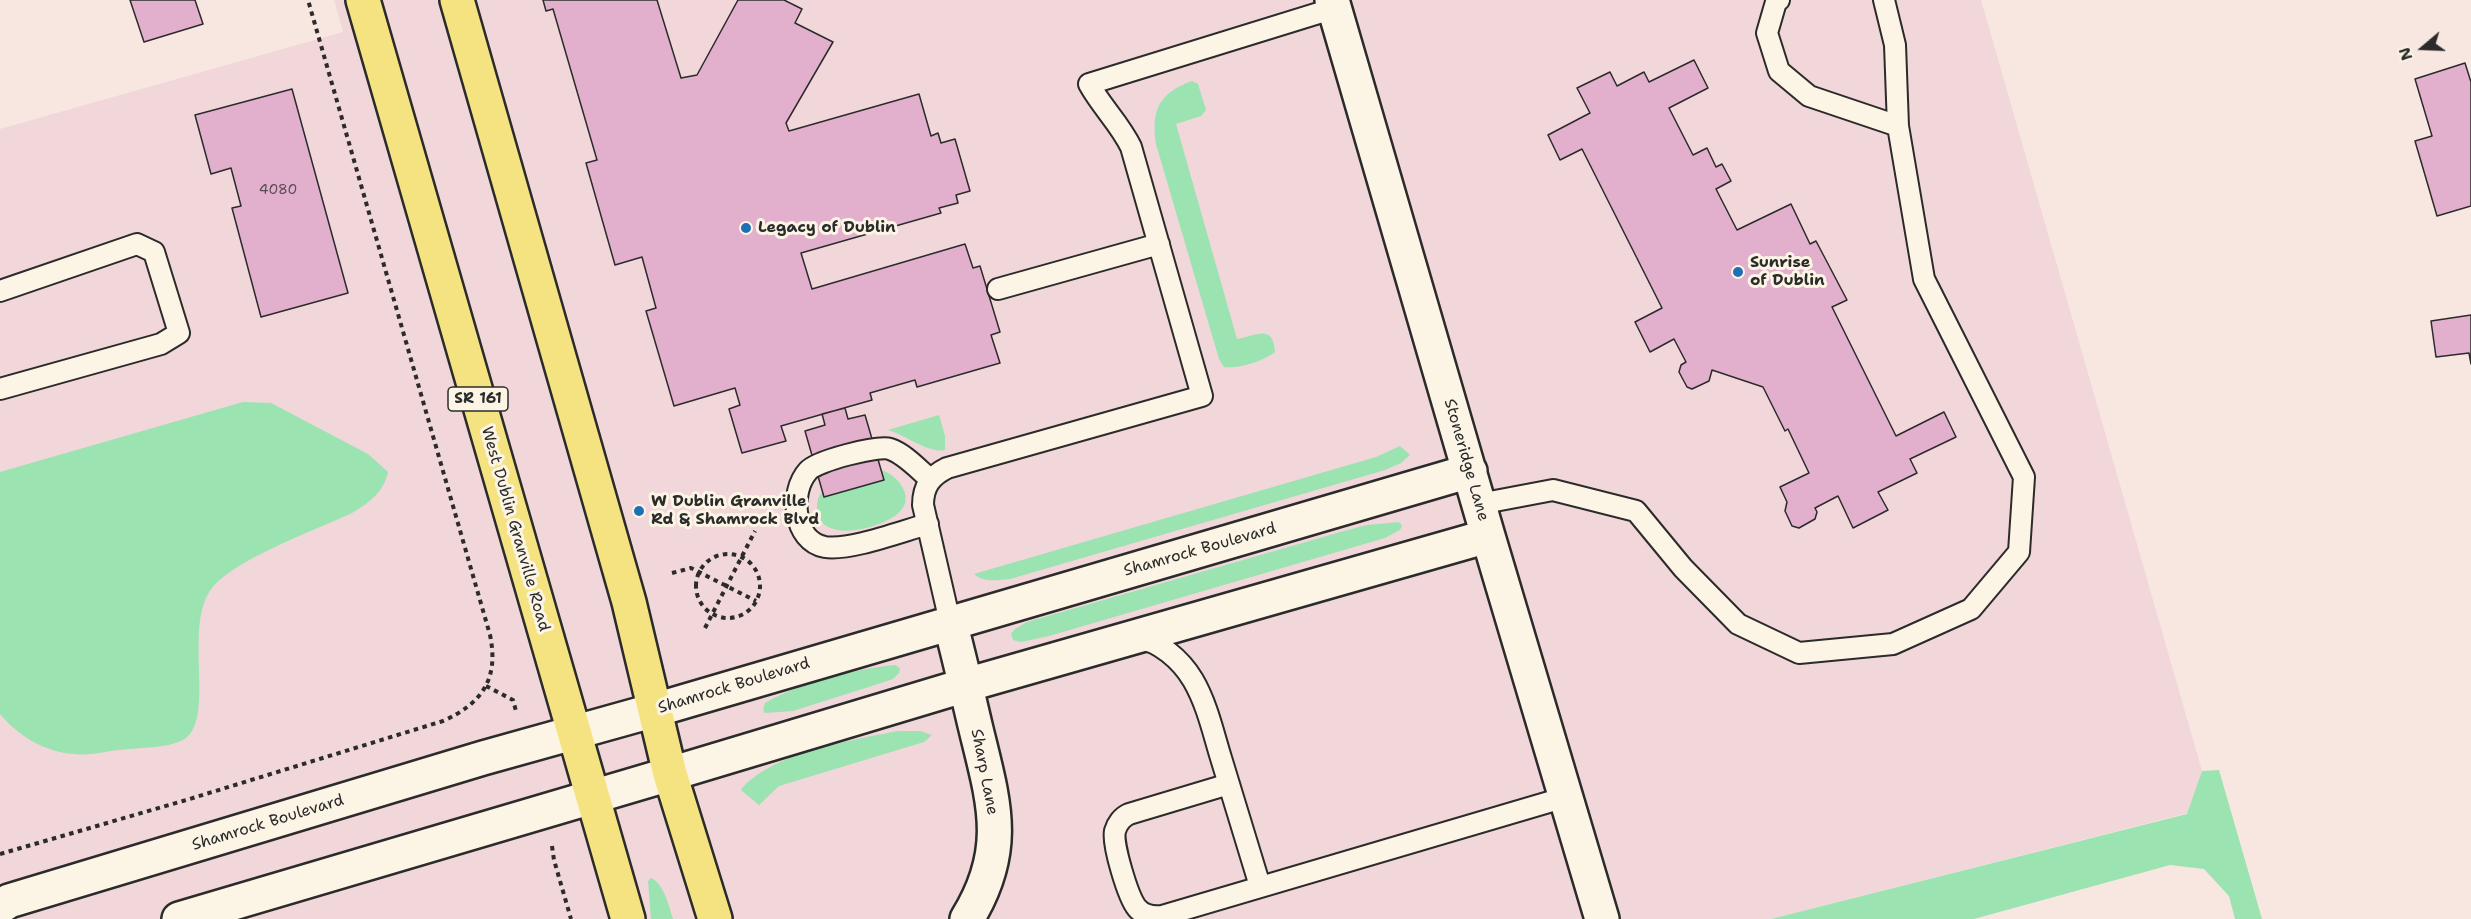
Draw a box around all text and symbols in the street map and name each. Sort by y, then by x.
north arrow [2393,18,2453,78]
text: N [2394,45,2418,63]
house number: 4080 [259,182,297,198]
place label: Legacy of Dublin [758,218,896,238]
marker: Legacy of Dublin [739,221,753,235]
place label: Sunrise of Dublin [1750,253,1825,291]
marker: Sunrise of Dublin [1731,265,1745,279]
road number: SR 161 [448,387,508,411]
street label: Stoneridge Lane [1439,397,1493,523]
street label: West Dublin Granville Road [477,424,553,634]
place label: W Dublin Granville Rd & Shamrock Blvd [651,492,819,530]
marker: W Dublin Granville Rd & Shamrock Blvd [632,504,646,518]
street label: Shamrock Boulevard [1121,519,1279,581]
street label: Shamrock Boulevard [656,654,812,718]
street label: Sharp Lane [966,727,1002,817]
street label: Shamrock Boulevard [190,791,346,855]

